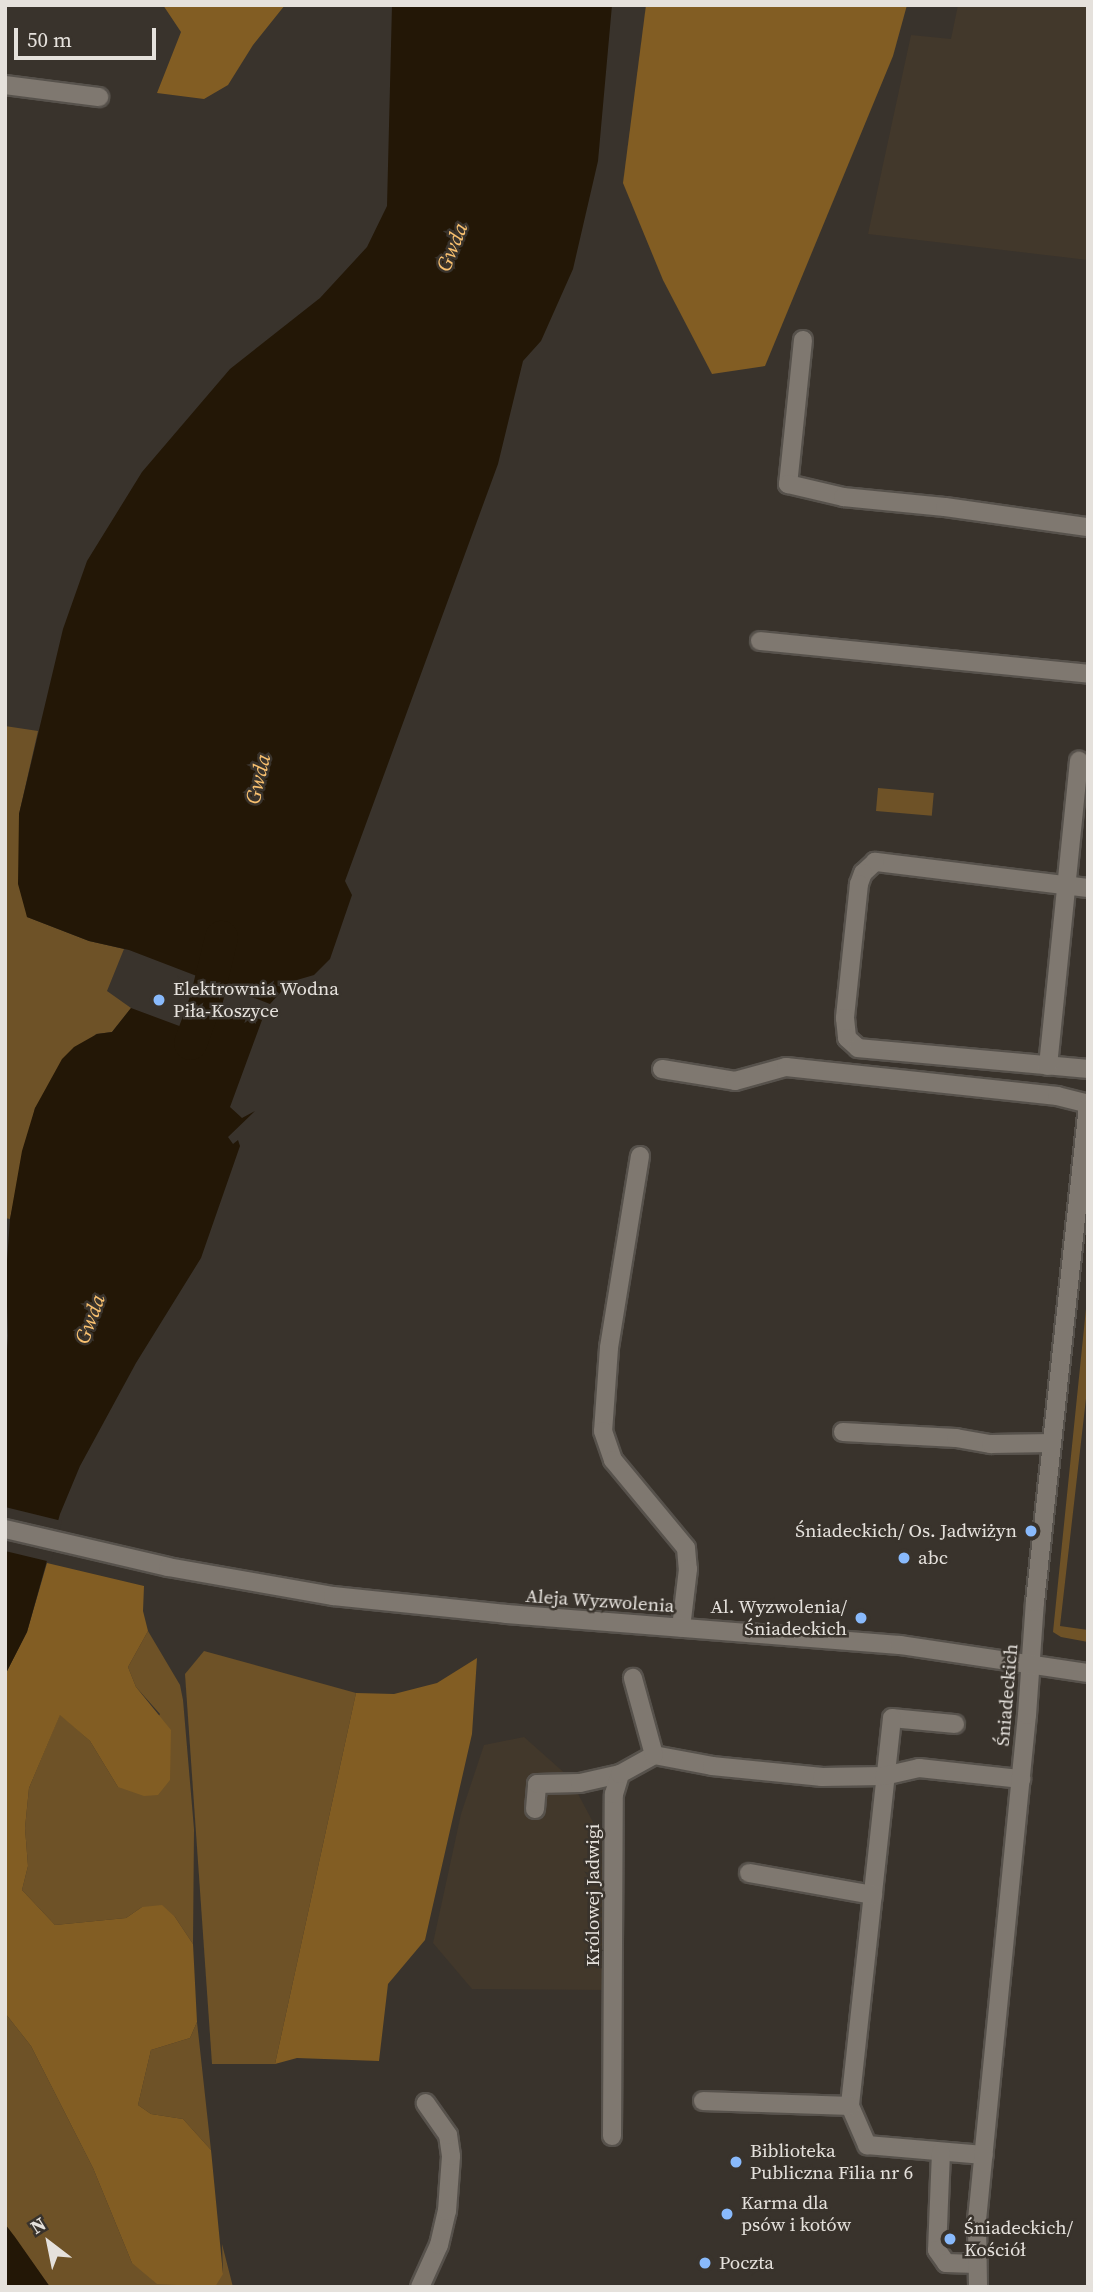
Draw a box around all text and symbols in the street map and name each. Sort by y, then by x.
scale bar [18,14,159,58]
text: 50 m [27,25,72,54]
water label: Gwda [431,219,473,275]
water label: Gwda [240,751,276,807]
place label: Elektrownia Wodna Piła-Koszyce [173,978,340,1022]
marker: Elektrownia Wodna Piła-Koszyce [151,992,167,1008]
water label: Gwda [69,1291,111,1347]
place label: Śniadeckich/ Os. Jadwiżyn [795,1520,1017,1542]
marker: Śniadeckich/ Os. Jadwiżyn [1023,1523,1039,1539]
place label: abc [918,1547,948,1569]
marker: abc [896,1550,912,1566]
street label: Aleja Wyzwolenia [524,1584,676,1618]
place label: Al. Wyzwolenia/ Śniadeckich [710,1596,847,1640]
marker: Al. Wyzwolenia/ Śniadeckich [853,1610,869,1626]
street label: Śniadeckich [991,1643,1023,1747]
street label: Królowej Jadwigi [582,1824,604,1966]
place label: Biblioteka Publiczna Filia nr 6 [750,2140,913,2184]
marker: Biblioteka Publiczna Filia nr 6 [728,2154,744,2170]
place label: Karma dla psów i kotów [741,2192,851,2236]
marker: Karma dla psów i kotów [719,2206,735,2222]
north arrow [14,2208,84,2278]
text: N [25,2210,51,2240]
place label: Śniadeckich/ Kościół [964,2217,1073,2261]
marker: Śniadeckich/ Kościół [942,2231,958,2247]
place label: Poczta [719,2252,774,2274]
marker: Poczta [697,2255,713,2271]

